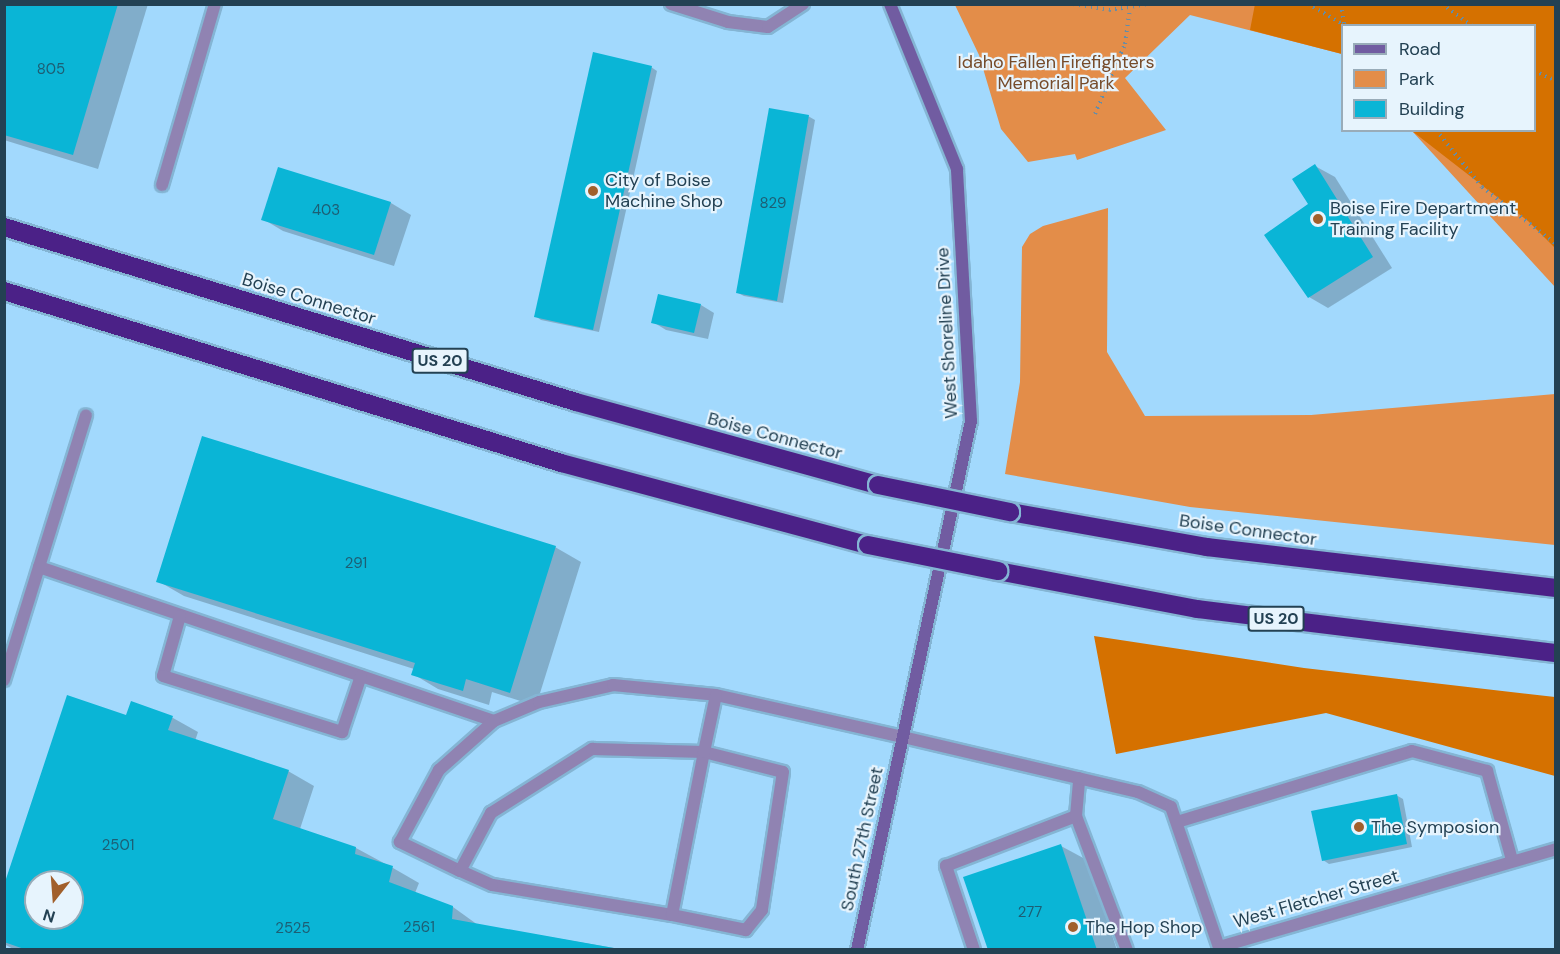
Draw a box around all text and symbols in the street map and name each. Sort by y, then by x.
legend [1341,24,1536,132]
text: Road [1399,37,1441,61]
park label: Idaho Fallen Firefighters Memorial Park [957,52,1155,94]
house number: 805 [37,61,65,79]
text: Park [1399,67,1435,91]
text: Building [1399,97,1464,121]
place label: City of Boise Machine Shop [605,170,723,213]
marker: City of Boise Machine Shop [586,184,600,198]
house number: 829 [760,195,786,213]
place label: Boise Fire Department Training Facility [1330,198,1516,240]
house number: 403 [312,202,340,220]
marker: Boise Fire Department Training Facility [1311,212,1325,226]
street label: West Shoreline Drive [932,247,962,419]
street label: Boise Connector [240,268,378,330]
road number: US 20 [412,348,468,374]
street label: Boise Connector [705,408,845,464]
street label: Boise Connector [1178,510,1318,550]
house number: 291 [345,555,367,573]
road number: US 20 [1248,606,1304,632]
street label: South 27th Street [836,765,888,913]
place label: The Symposion [1371,816,1499,838]
marker: The Symposion [1352,820,1366,834]
house number: 2501 [102,837,134,855]
street label: West Fletcher Street [1231,865,1401,933]
north arrow [24,870,84,930]
text: N [41,904,58,928]
house number: 277 [1018,904,1042,922]
place label: The Hop Shop [1085,916,1202,938]
house number: 2561 [403,919,435,937]
house number: 2525 [275,920,311,938]
marker: The Hop Shop [1066,920,1080,934]

